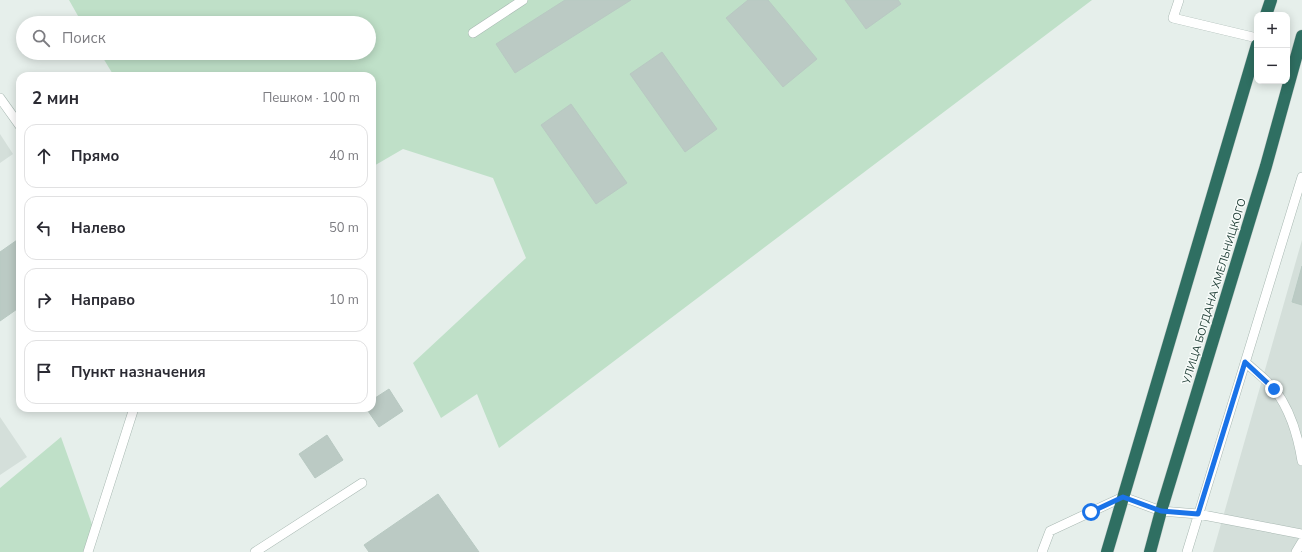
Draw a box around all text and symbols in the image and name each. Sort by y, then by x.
map controls [1254,12,1290,84]
button: + [1254,12,1290,48]
search box [16,16,376,60]
icon: search [30,27,52,49]
text: Поиск [62,28,106,48]
button: − [1254,48,1290,84]
text: 2 мин [32,87,79,110]
text: Пешком · 100 m [262,89,360,107]
icon: ahead [33,145,55,167]
text: Прямо [71,146,119,166]
text: 40 m [329,147,359,165]
street label: УЛИЦА БОГДАНА ХМЕЛЬНИЦКОГО [1179,196,1250,387]
icon: left [33,217,55,239]
text: Налево [71,218,126,238]
text: 50 m [329,219,359,237]
icon: right [33,289,55,311]
text: Направо [71,290,135,310]
text: 10 m [329,291,359,309]
icon: arrive [33,361,55,383]
text: Пункт назначения [71,362,206,382]
route end [1265,380,1283,398]
route start [1082,503,1100,521]

